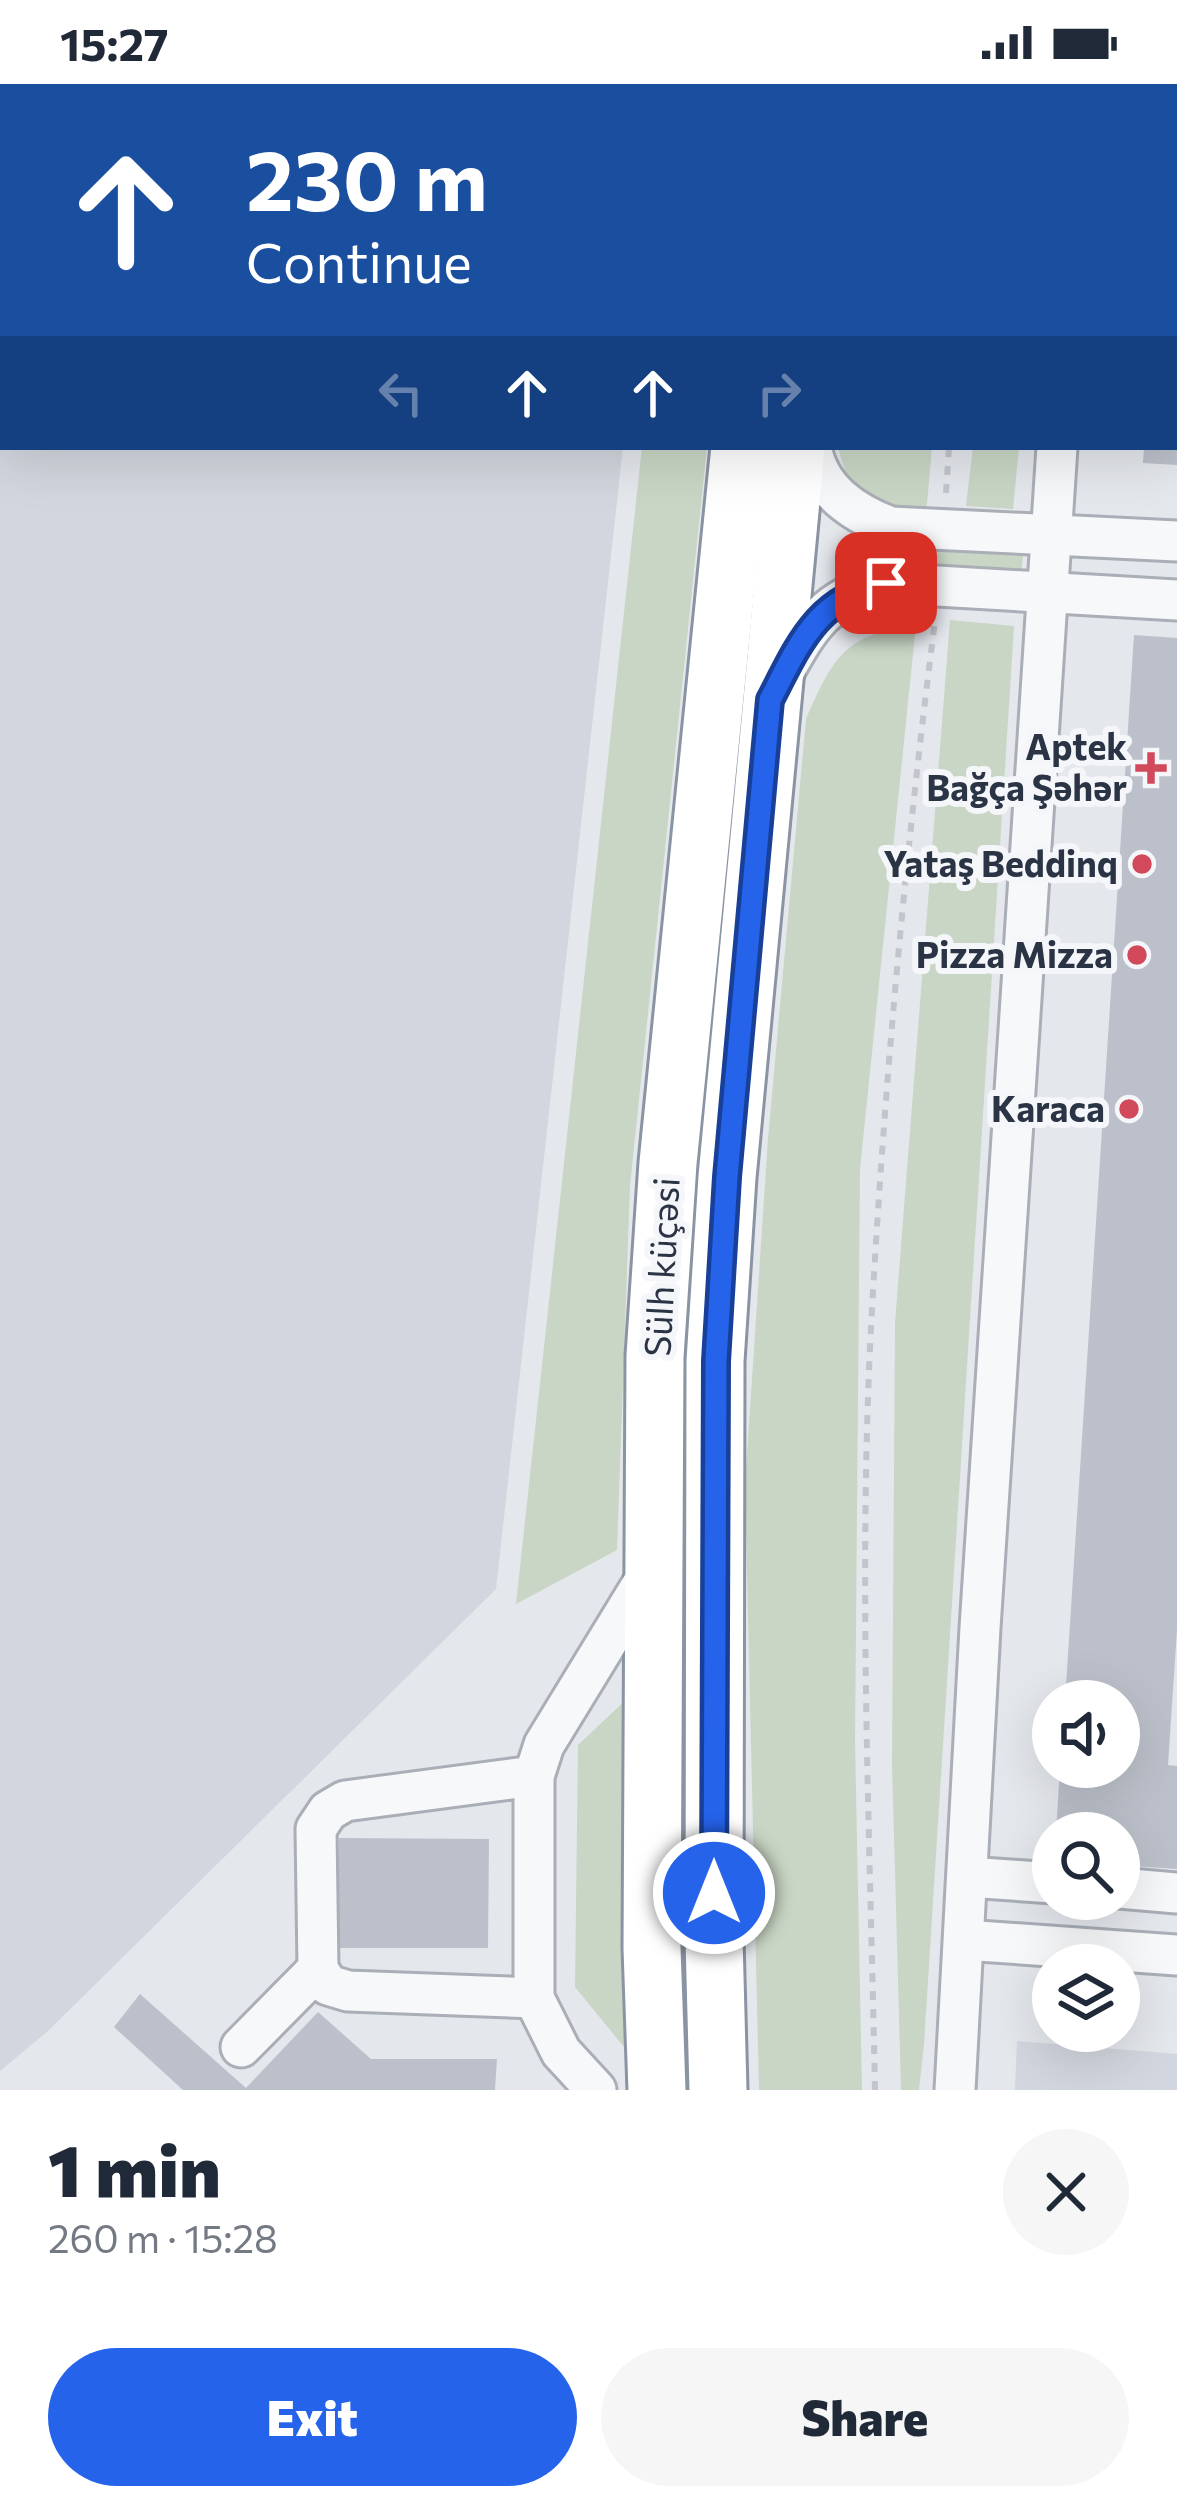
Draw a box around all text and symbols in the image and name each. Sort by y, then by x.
text: 15:27 [60,15,169,70]
text: 230 m [246,126,488,228]
icon: ahead [48,132,204,288]
text: Continue [246,228,472,294]
icon: left [368,360,434,426]
icon: ahead [494,360,560,426]
icon: ahead [620,360,686,426]
icon: right [746,360,812,426]
pin [835,532,937,634]
icon: arrive [853,550,919,616]
place label: Aptek Bağça Şəhər [926,723,1127,809]
marker: Aptek Bağça Şəhər [1138,755,1164,781]
place label: Yataş Beddinq [883,840,1118,885]
marker: Yataş Beddinq [1129,851,1155,877]
place label: Pizza Mizza [916,931,1113,975]
marker: Pizza Mizza [1124,942,1150,968]
place label: Karaca [991,1085,1105,1129]
marker: Karaca [1116,1096,1142,1122]
street label: Sülh küçəsi [633,1176,687,1358]
map controls [1032,1680,1140,2052]
button: sound [1032,1680,1140,1788]
button: search [1032,1812,1140,1920]
position arrow [651,1830,777,1956]
button: layers [1032,1944,1140,2052]
text: 1 min [48,2124,221,2212]
button: close [1003,2129,1129,2255]
text: 260 m · 15:28 [48,2213,278,2261]
button: Exit [48,2348,577,2486]
button: Share [601,2348,1129,2486]

